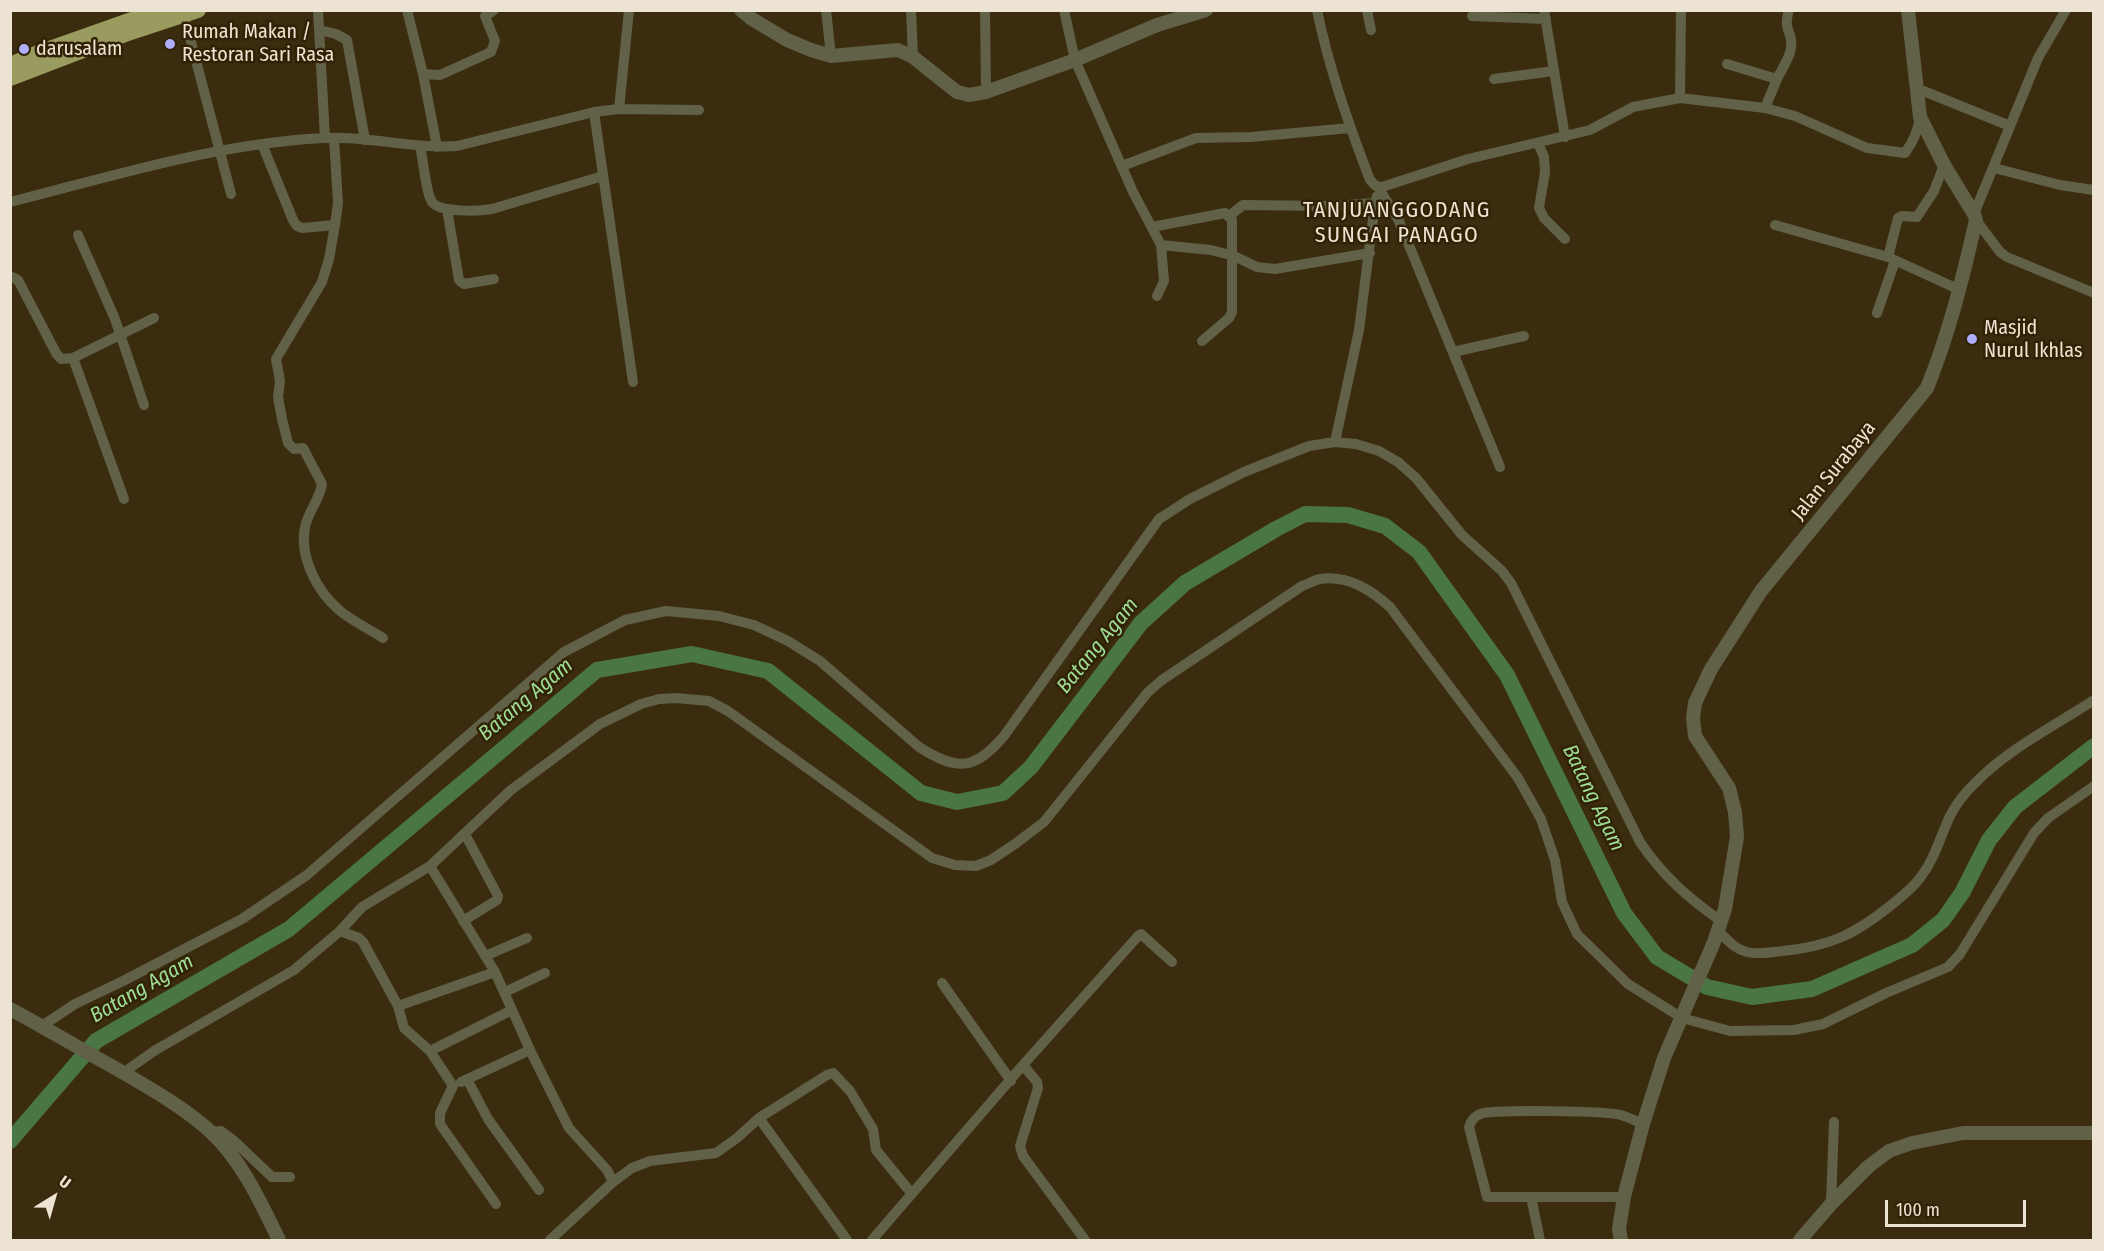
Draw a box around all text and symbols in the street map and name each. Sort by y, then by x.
place label: Rumah Makan / Restoran Sari Rasa [182,20,334,67]
place label: darusalam [36,37,122,61]
marker: Rumah Makan / Restoran Sari Rasa [163,37,177,51]
marker: darusalam [17,42,31,56]
district label: TANJUANGGODANG SUNGAI PANAGO [1303,198,1491,249]
place label: Masjid Nurul Ikhlas [1984,316,2082,363]
marker: Masjid Nurul Ikhlas [1965,332,1979,346]
street label: Jalan Surabaya [1787,417,1881,525]
water label: Batang Agam [1052,593,1144,699]
water label: Batang Agam [474,653,578,747]
water label: Batang Agam [1556,741,1630,855]
water label: Batang Agam [86,949,198,1029]
north arrow [24,1167,84,1227]
text: U [56,1172,75,1193]
scale bar [1888,1188,2029,1226]
text: 100 m [1896,1199,1940,1221]

